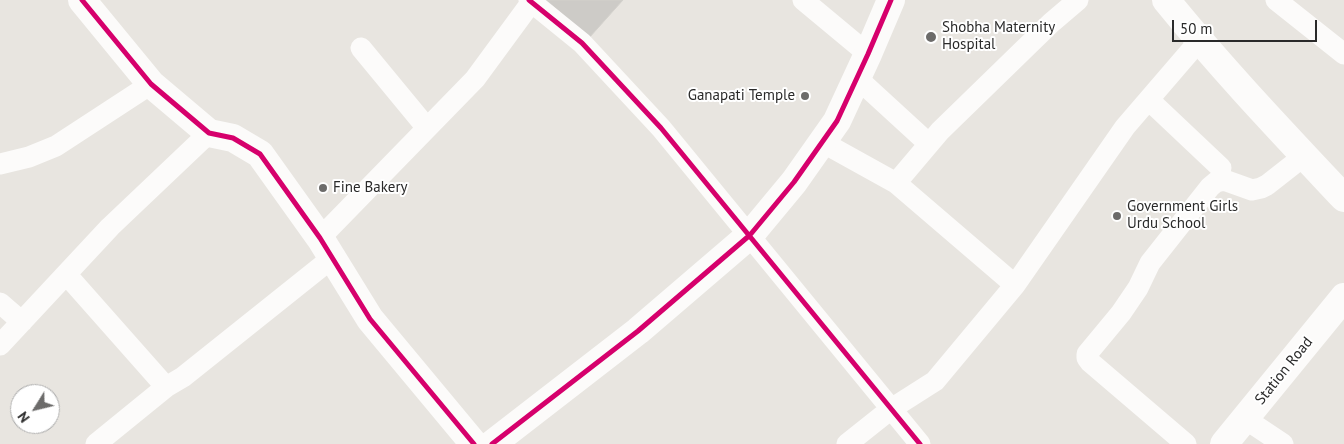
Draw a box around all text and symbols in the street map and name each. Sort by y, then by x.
scale bar [1174,10,1319,42]
place label: Shobha Maternity Hospital [942,19,1055,54]
text: 50 m [1180,19,1213,38]
marker: Shobha Maternity Hospital [924,30,938,44]
place label: Ganapati Temple [688,87,795,105]
marker: Ganapati Temple [799,90,811,102]
place label: Fine Bakery [333,179,408,197]
marker: Fine Bakery [317,182,329,194]
place label: Government Girls Urdu School [1127,198,1238,233]
marker: Government Girls Urdu School [1111,210,1123,222]
street label: Station Road [1251,334,1317,408]
north arrow [10,384,60,434]
text: N [14,408,34,426]

